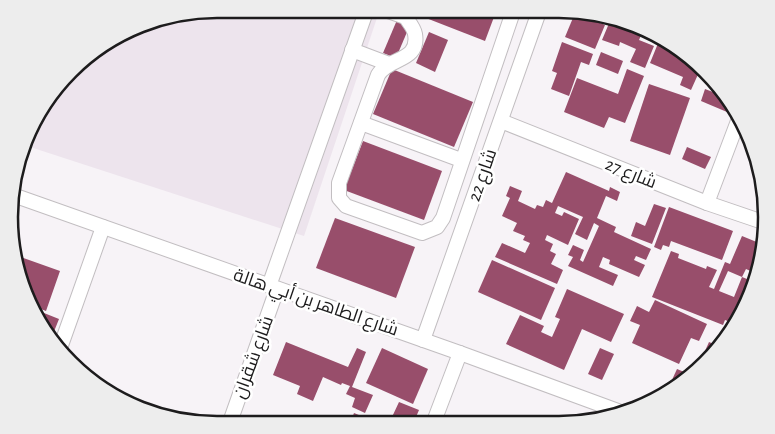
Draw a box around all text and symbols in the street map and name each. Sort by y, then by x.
street label: شارع 22 [465,146,502,205]
street label: شارع 27 [602,155,659,194]
street label: شارع الطاهر بن أبي هالة [230,263,401,343]
street label: شارع شقران [230,313,279,402]

